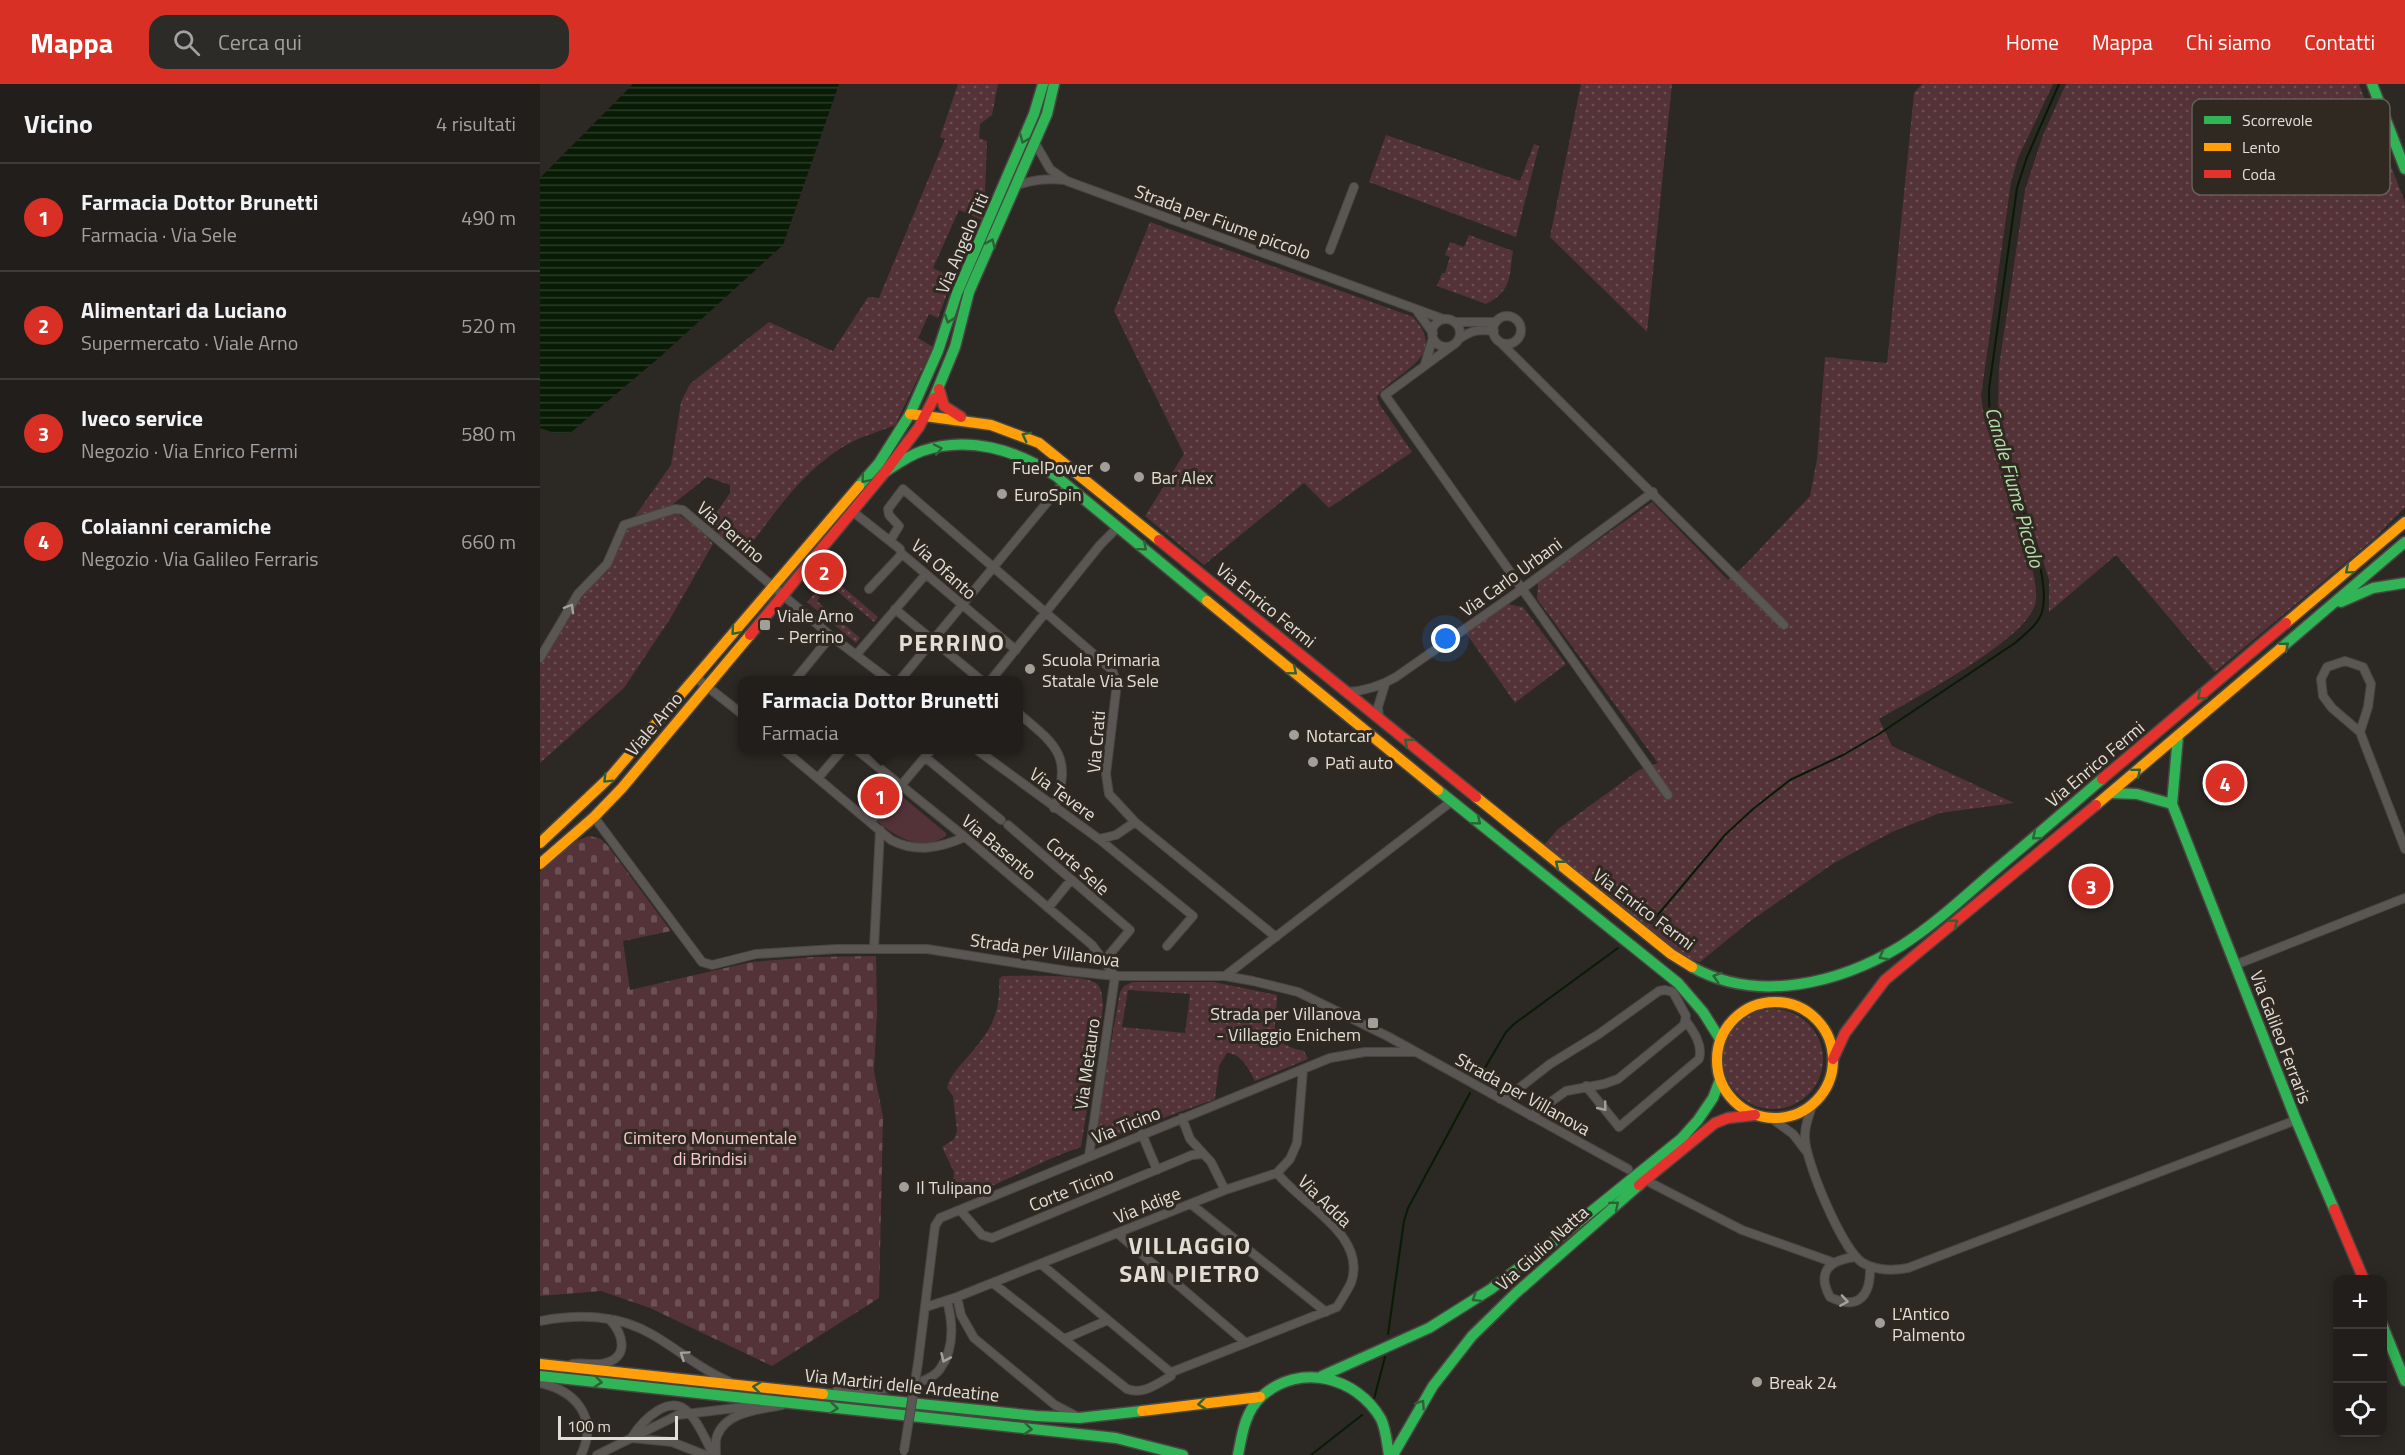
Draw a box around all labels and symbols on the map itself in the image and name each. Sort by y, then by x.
legend [2192,99,2390,195]
text: Scorrevole [2242,108,2313,132]
one-way arrow [1019,133,1031,144]
text: Lento [2242,135,2280,159]
text: Coda [2242,162,2275,186]
street label: Strada per Fiume piccolo [1131,178,1315,266]
street label: Via Angelo Titi [929,188,995,298]
one-way arrow [984,238,996,249]
one-way arrow [943,313,956,324]
water label: Canale Fiume Piccolo [1977,403,2053,572]
one-way arrow [1021,432,1032,444]
one-way arrow [933,443,943,456]
place label: FuelPower [1012,454,1093,481]
marker: FuelPower [1098,460,1112,474]
place label: Bar Alex [1151,464,1213,491]
marker: Bar Alex [1132,470,1146,484]
one-way arrow [861,472,872,483]
place label: EuroSpin [1014,481,1082,508]
marker: EuroSpin [995,487,1009,501]
street label: Via Perrino [691,495,771,569]
street label: Via Carlo Urbani [1455,531,1567,623]
street label: Via Ofanto [905,532,983,606]
one-way arrow [1136,540,1147,551]
pin: 2 [804,550,844,594]
street label: Via Enrico Fermi [1210,556,1322,654]
one-way arrow [2345,563,2356,574]
place label: Viale Arno - Perrino [777,602,854,650]
one-way arrow [563,603,574,614]
marker: Viale Arno - Perrino [758,618,772,632]
one-way arrow [731,624,742,635]
district label: PERRINO [899,624,1005,660]
your location [1431,624,1460,653]
one-way arrow [2278,642,2289,653]
place label: Scuola Primaria Statale Via Sele [1042,646,1160,694]
marker: Scuola Primaria Statale Via Sele [1023,662,1037,676]
one-way arrow [1286,664,1297,675]
street label: Viale Arno [619,686,689,762]
one-way arrow [2197,689,2208,700]
street label: Via Crati [1080,710,1112,774]
street label: Via Enrico Fermi [2040,714,2150,814]
place label: Notarcar [1306,722,1372,749]
marker: Notarcar [1287,728,1301,742]
one-way arrow [1404,738,1415,749]
place label: Patì auto [1325,749,1393,776]
marker: Patì auto [1306,755,1320,769]
street label: Via Tevere [1024,760,1102,828]
pin: 4 [2206,760,2244,806]
one-way arrow [2130,768,2141,779]
one-way arrow [604,772,615,783]
pin: 1 [860,774,900,818]
street label: Via Basento [956,808,1042,886]
one-way arrow [1470,814,1481,825]
one-way arrow [2032,829,2043,840]
street label: Corte Sele [1040,831,1116,901]
one-way arrow [1555,861,1566,872]
street label: Via Enrico Fermi [1587,862,1701,956]
pin: 3 [2072,864,2110,908]
one-way arrow [1947,919,1958,930]
street label: Strada per Villanova [968,926,1122,974]
one-way arrow [1879,949,1889,960]
street label: Via Galileo Ferraris [2243,967,2319,1107]
one-way arrow [1712,972,1723,984]
place label: Strada per Villanova - Villaggio Enichem [1210,1000,1361,1048]
marker: Strada per Villanova - Villaggio Enichem [1366,1016,1380,1030]
street label: Via Metauro [1067,1017,1107,1111]
street label: Strada per Villanova [1451,1046,1595,1142]
street label: Via Ticino [1088,1099,1164,1151]
one-way arrow [1595,1100,1606,1111]
park label: Cimitero Monumentale di Brindisi [623,1124,797,1172]
street label: Corte Ticino [1025,1160,1117,1218]
street label: Via Adda [1292,1168,1358,1234]
place label: Il Tulipano [916,1174,992,1201]
street label: Via Adige [1110,1179,1184,1231]
marker: Il Tulipano [897,1180,911,1194]
street label: Via Giulio Natta [1490,1199,1594,1297]
one-way arrow [1608,1201,1619,1212]
district label: VILLAGGIO SAN PIETRO [1119,1227,1261,1291]
one-way arrow [1472,1291,1482,1303]
one-way arrow [1839,1294,1849,1306]
place label: L'Antico Palmento [1892,1300,1965,1348]
marker: L'Antico Palmento [1873,1316,1887,1330]
one-way arrow [940,1351,952,1362]
one-way arrow [679,1352,690,1363]
street label: Via Martiri delle Ardeatine [803,1361,1001,1409]
place label: Break 24 [1769,1369,1837,1396]
marker: Break 24 [1750,1375,1764,1389]
one-way arrow [594,1376,603,1388]
one-way arrow [753,1381,762,1393]
one-way arrow [1197,1398,1206,1410]
one-way arrow [1414,1400,1425,1411]
one-way arrow [829,1401,838,1414]
scale bar [558,1413,678,1440]
one-way arrow [1023,1422,1032,1435]

